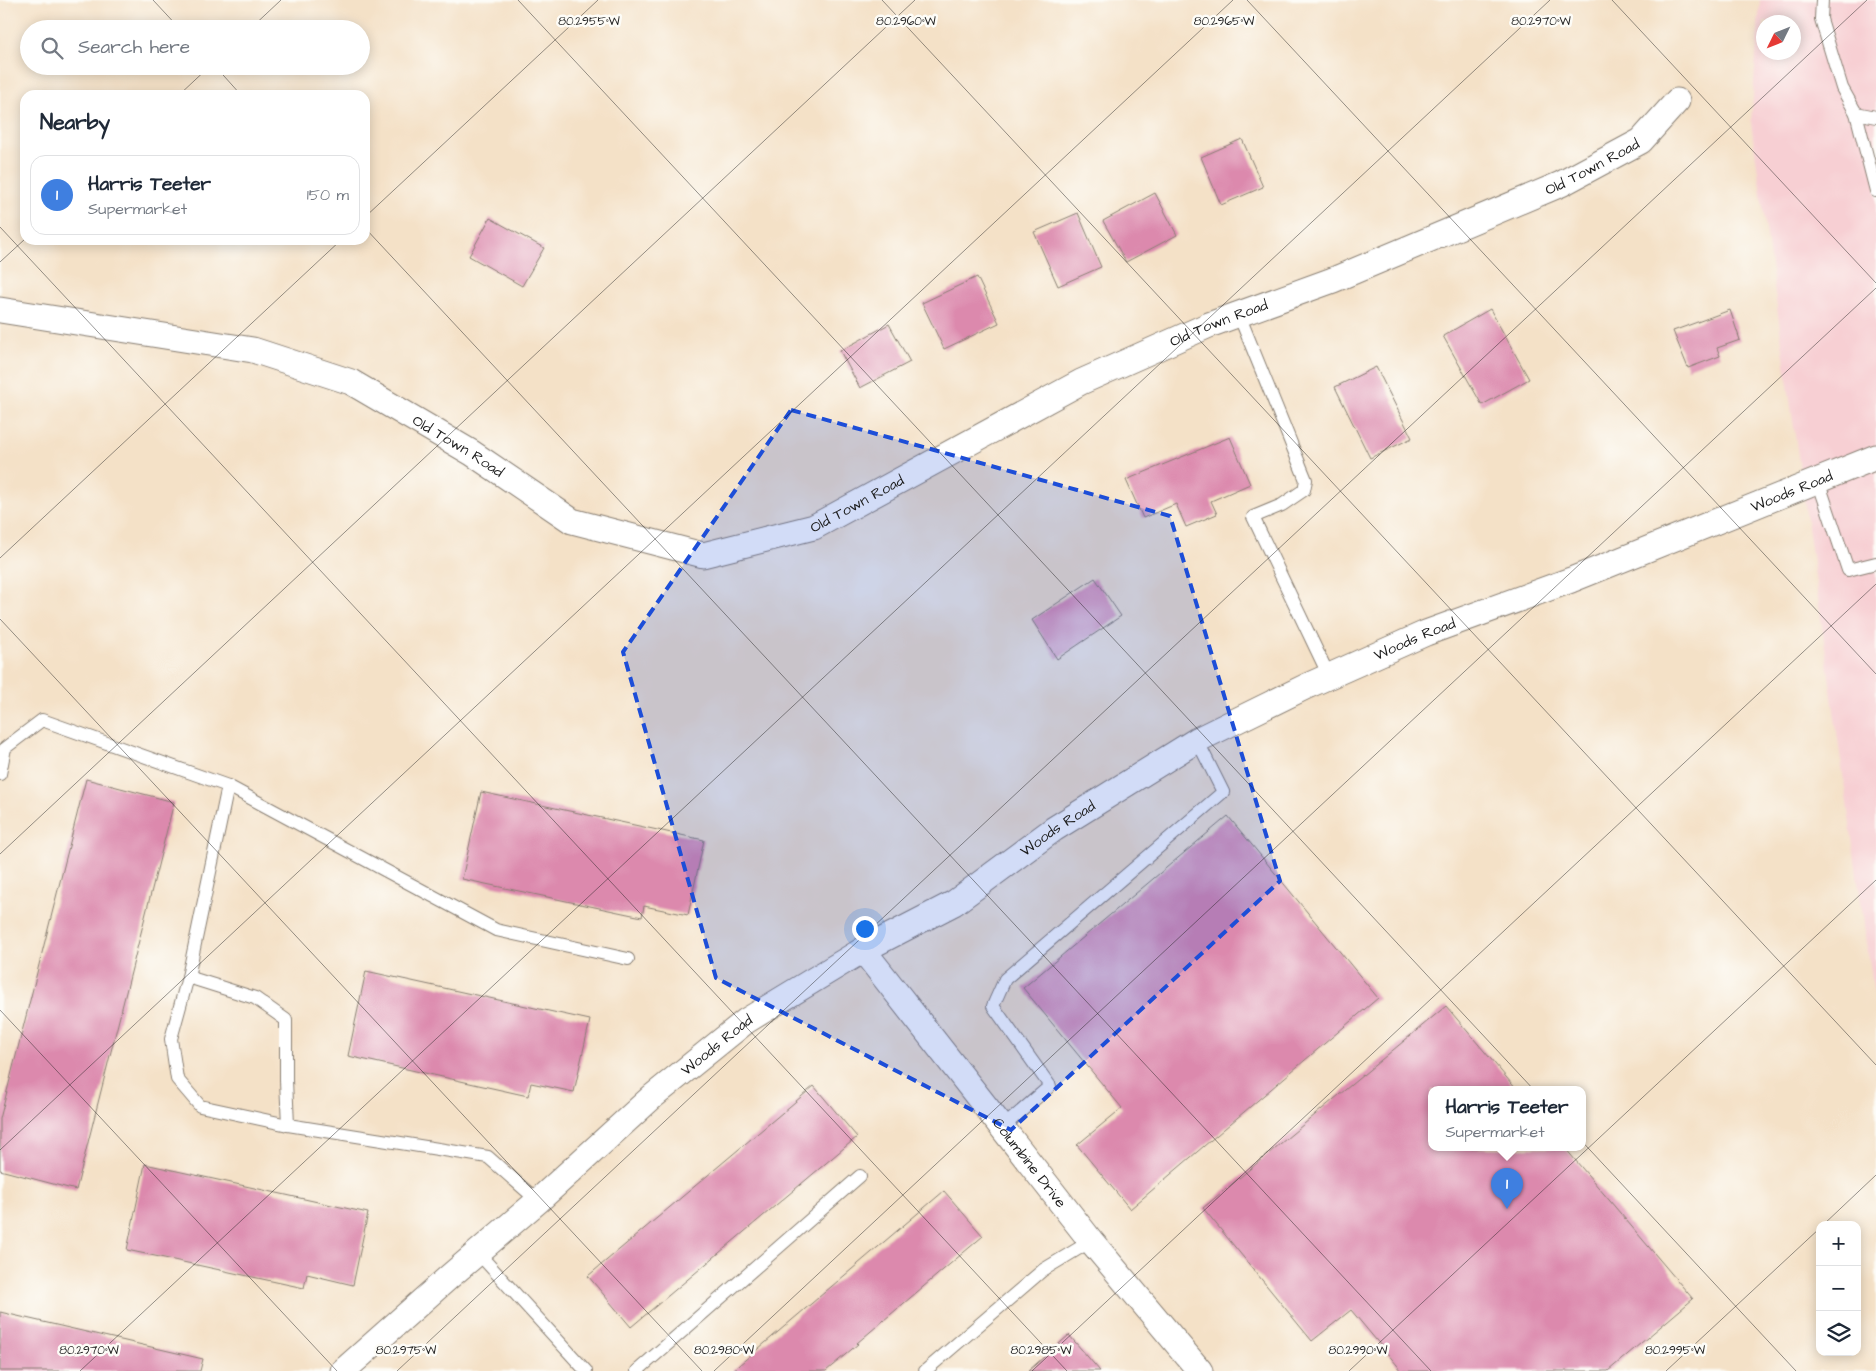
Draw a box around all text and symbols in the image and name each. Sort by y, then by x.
text: 80.2955°W [558,13,621,30]
text: 80.2960°W [876,13,937,30]
text: 80.2965°W [1194,13,1255,30]
text: 80.2970°W [1511,13,1572,30]
north arrow [1756,15,1801,60]
search box [20,20,370,75]
icon: search [38,34,66,62]
text: Search here [78,34,190,61]
text: Nearby [40,108,110,137]
street label: Old Town Road [1542,133,1643,200]
text: Harris Teeter [88,171,211,198]
text: 1 [56,184,58,206]
text: 150 m [307,184,349,206]
text: Supermarket [88,198,187,220]
street label: Old Town Road [1166,294,1271,352]
street label: Old Town Road [408,410,508,482]
street label: Woods Road [1747,465,1836,517]
street label: Old Town Road [806,470,908,538]
street label: Woods Road [1370,613,1459,665]
street label: Woods Road [1016,795,1100,861]
your location [852,916,878,942]
street label: Woods Road [676,1009,756,1080]
popup [1428,1086,1586,1151]
text: Harris Teeter [1446,1094,1569,1121]
street label: Columbine Drive [988,1113,1071,1212]
text: Supermarket [1446,1121,1545,1143]
pin: 1 [1491,1168,1523,1209]
map controls [1816,1221,1861,1356]
button: + [1816,1221,1861,1266]
button: − [1816,1266,1861,1311]
button: layers [1816,1311,1861,1356]
text: 80.2970°W [59,1342,120,1359]
text: 80.2975°W [376,1342,437,1359]
text: 80.2980°W [694,1342,755,1359]
text: 80.2985°W [1011,1342,1072,1359]
text: 80.2990°W [1328,1342,1388,1359]
text: 80.2995°W [1645,1342,1706,1359]

